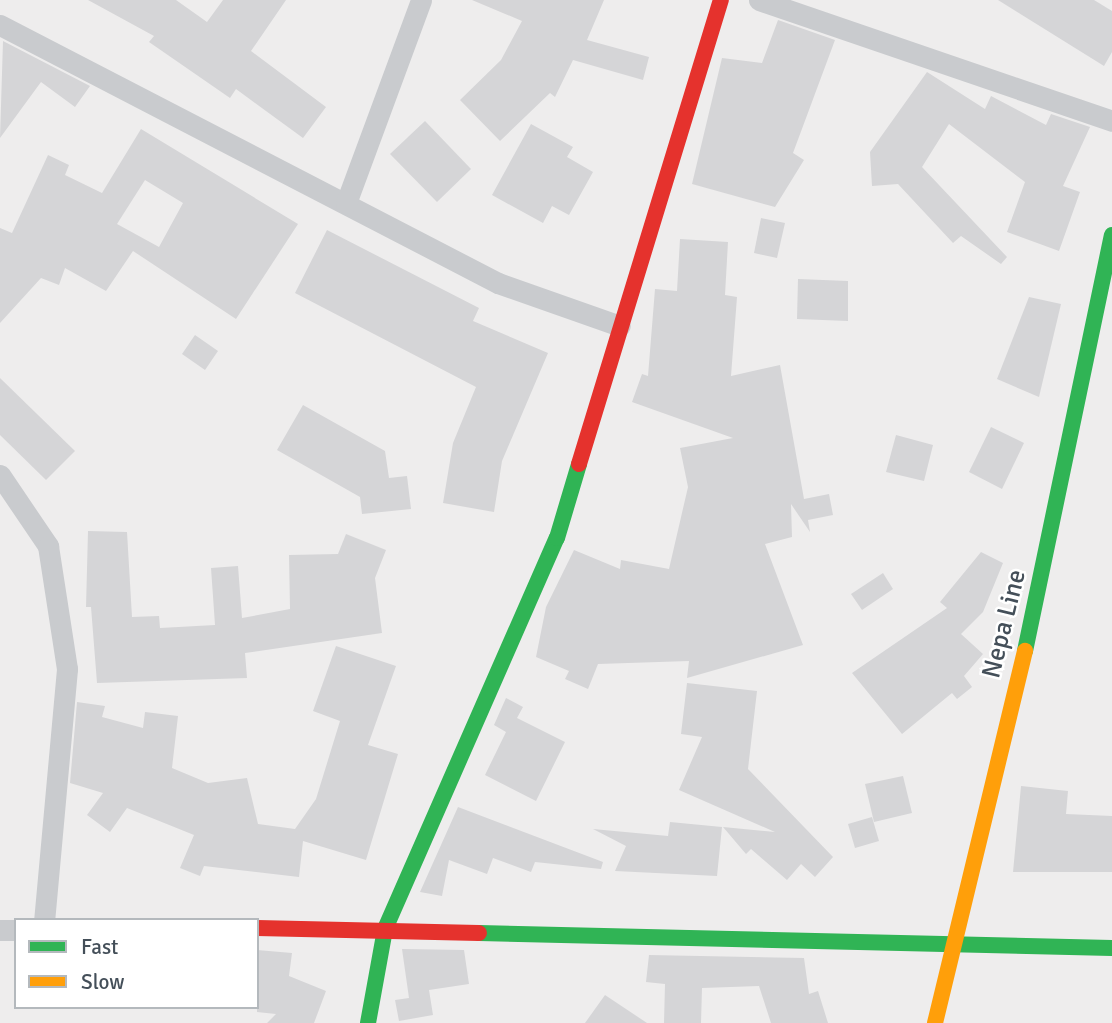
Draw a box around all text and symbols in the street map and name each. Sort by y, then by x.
street label: Nepa Line [976,567,1034,681]
legend [14,918,259,1009]
text: Fast [81,934,118,960]
text: Slow [81,969,125,995]

